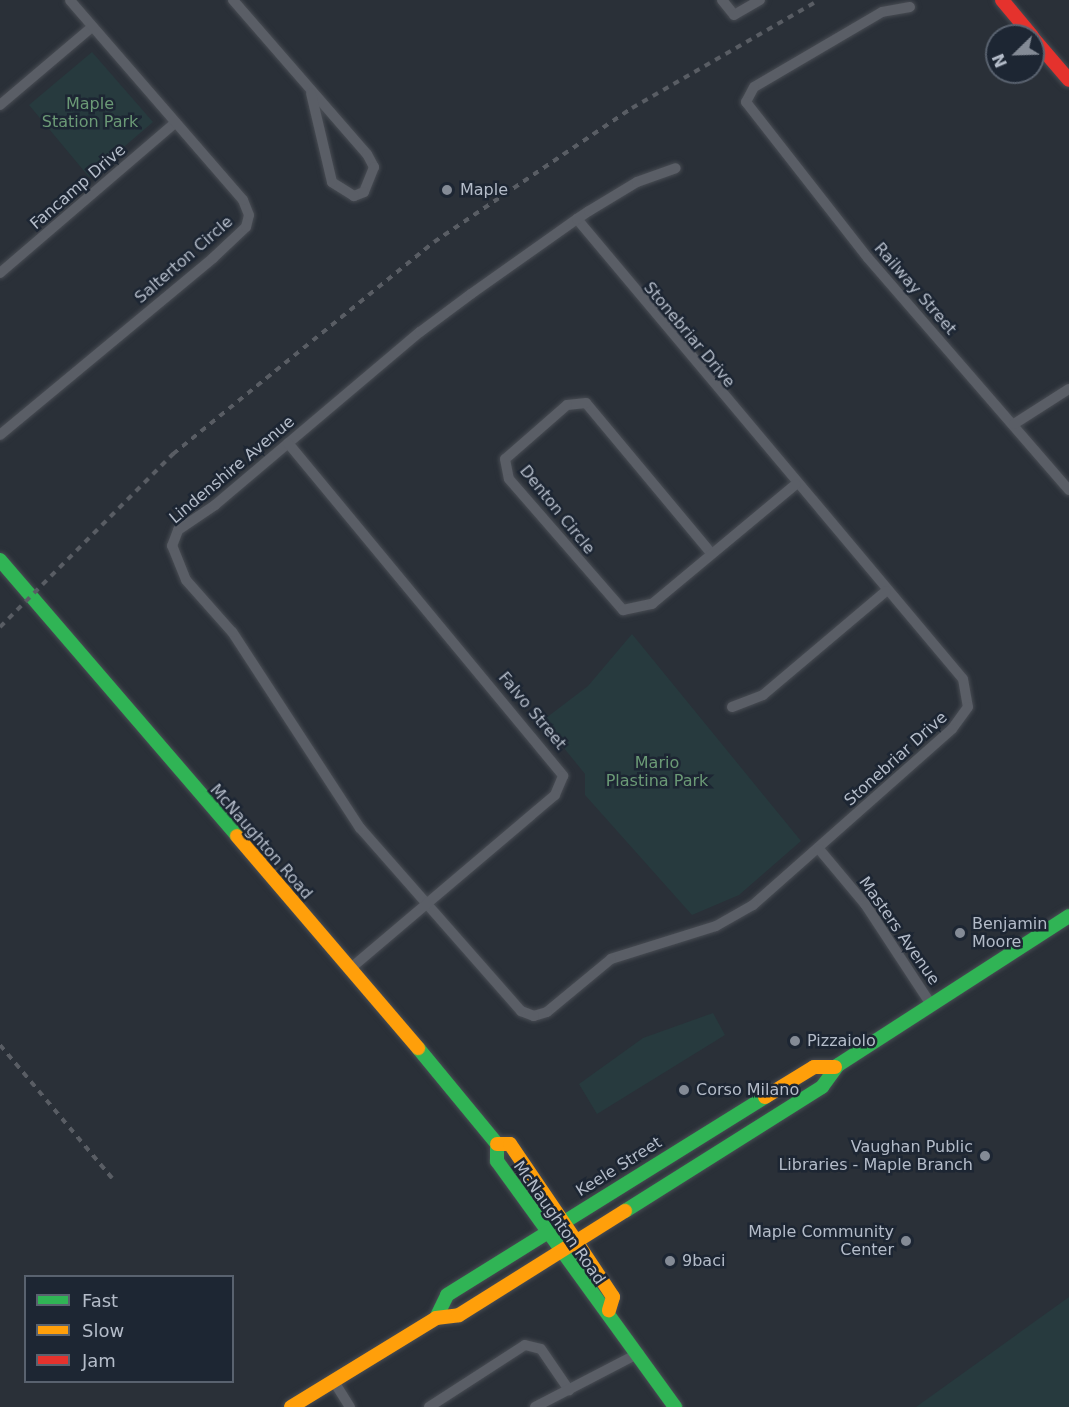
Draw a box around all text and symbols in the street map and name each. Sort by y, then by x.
north arrow [985,24,1045,84]
text: N [988,51,1011,70]
park label: Maple Station Park [42,94,138,132]
street label: Fancamp Drive [27,140,129,234]
place label: Maple [460,180,508,200]
marker: Maple [438,181,456,199]
street label: Salterton Circle [131,212,237,308]
street label: Railway Street [870,239,960,339]
street label: Stonebriar Drive [639,278,739,392]
street label: Lindenshire Avenue [166,412,298,528]
street label: Denton Circle [515,462,599,558]
street label: Falvo Street [494,668,570,754]
street label: Stonebriar Drive [841,708,951,810]
park label: Mario Plastina Park [606,753,708,791]
street label: McNaughton Road [206,781,316,903]
street label: Masters Avenue [855,873,943,989]
place label: Benjamin Moore [972,914,1047,952]
marker: Benjamin Moore [953,926,967,940]
place label: Pizzaiolo [807,1031,876,1051]
marker: Pizzaiolo [788,1034,802,1048]
place label: Corso Milano [696,1080,799,1100]
marker: Corso Milano [677,1083,691,1097]
street label: Keele Street [573,1133,665,1201]
place label: Vaughan Public Libraries - Maple Branch [778,1137,973,1175]
marker: Vaughan Public Libraries - Maple Branch [978,1149,992,1163]
street label: McNaughton Road [509,1158,609,1288]
place label: Maple Community Center [748,1222,894,1260]
marker: Maple Community Center [899,1234,913,1248]
place label: 9baci [682,1251,725,1271]
marker: 9baci [663,1254,677,1268]
legend [24,1275,234,1383]
text: Fast [82,1290,118,1311]
text: Slow [82,1320,124,1341]
text: Jam [82,1350,116,1371]

